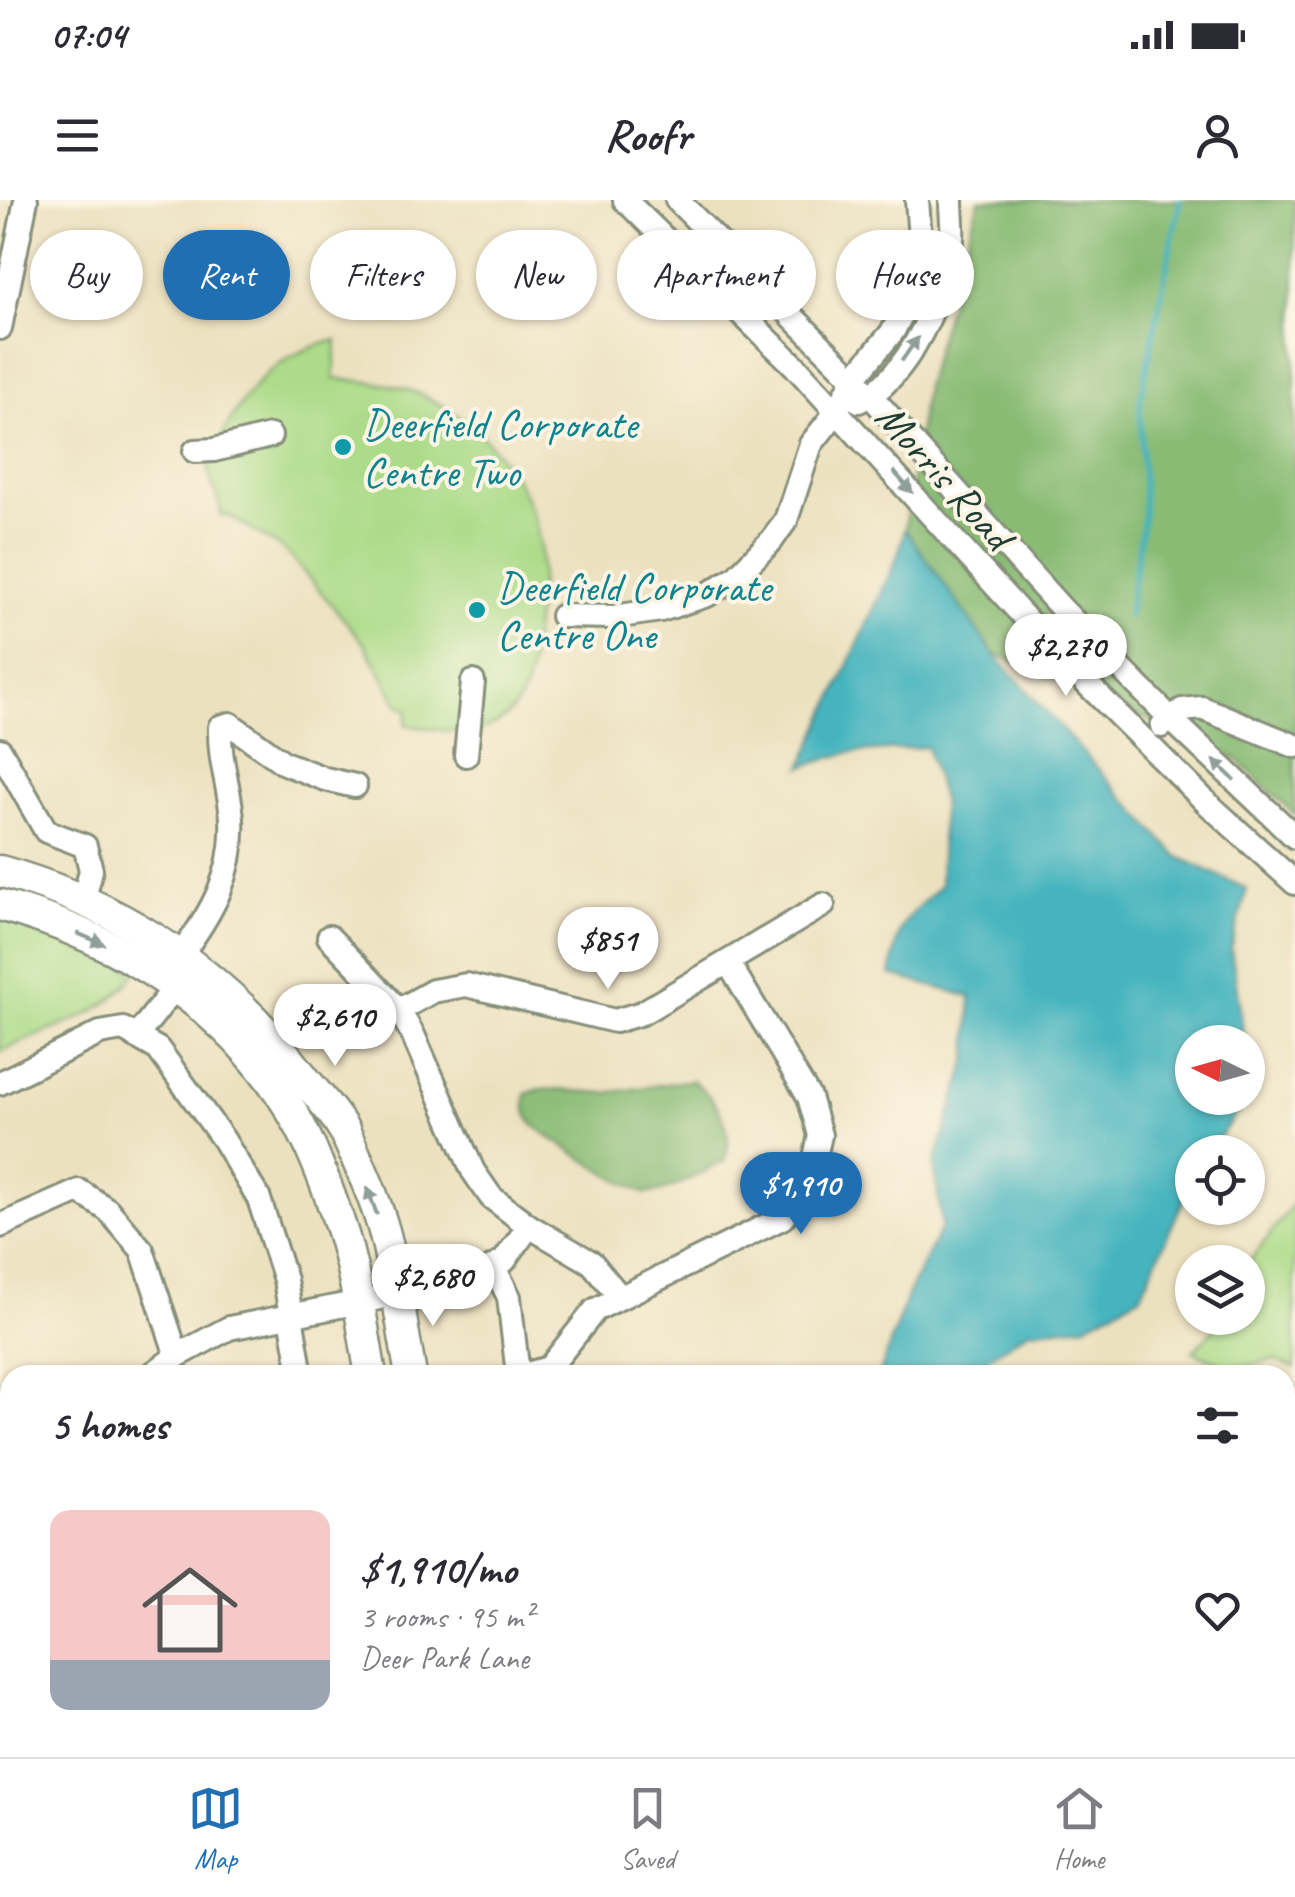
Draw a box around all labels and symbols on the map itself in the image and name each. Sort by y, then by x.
one-way arrow [900,336,919,362]
street label: Morris Road [864,392,1028,565]
place label: Deerfield Corporate Centre Two [363,398,641,499]
marker: Deerfield Corporate Centre Two [332,436,354,458]
one-way arrow [892,470,914,495]
place label: Deerfield Corporate Centre One [497,561,775,662]
marker: Deerfield Corporate Centre One [466,599,488,621]
pin: $2,270 [985,614,1147,699]
one-way arrow [1212,759,1236,783]
pin: $851 [549,907,667,992]
one-way arrow [77,931,106,947]
pin: $2,610 [254,984,416,1069]
north arrow [1175,1025,1265,1115]
pin: $1,910 [720,1152,882,1237]
one-way arrow [364,1185,379,1215]
pin: $2,680 [352,1244,514,1329]

